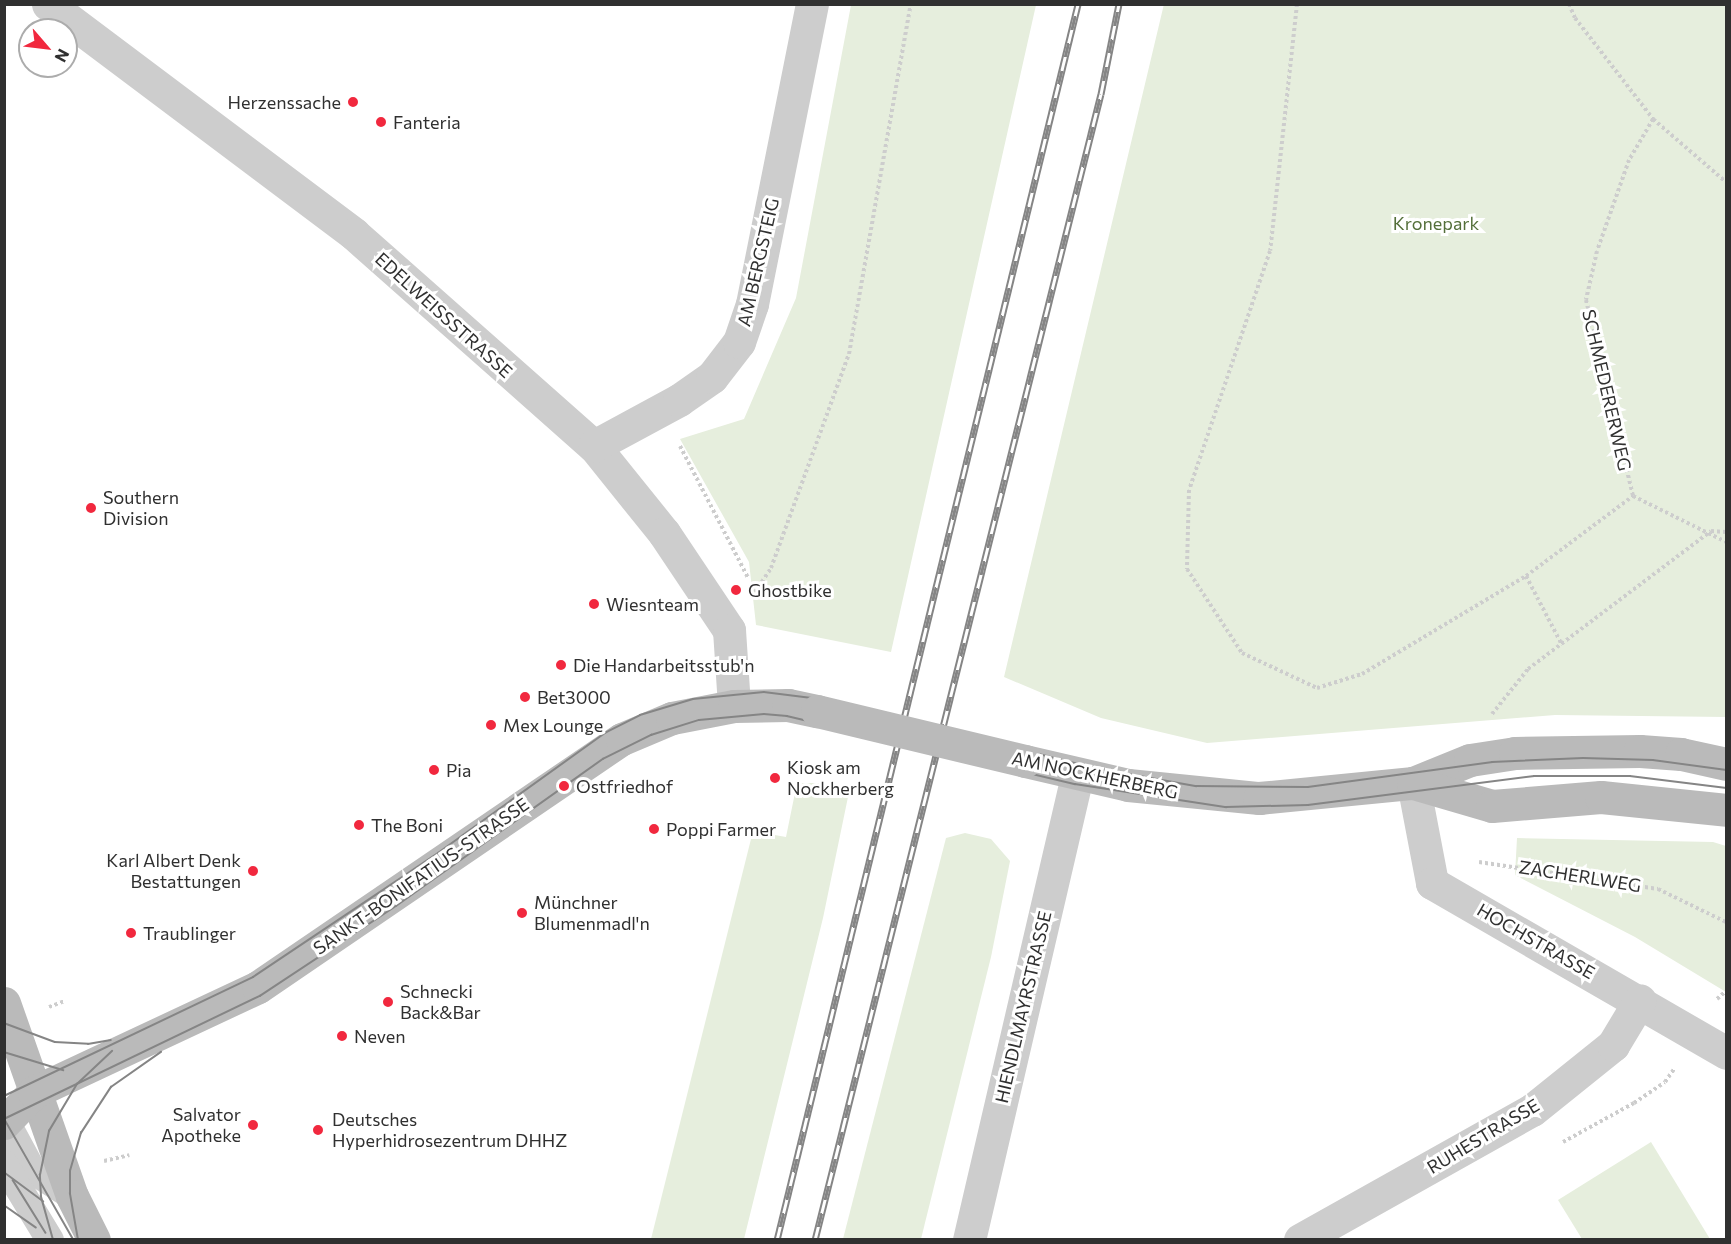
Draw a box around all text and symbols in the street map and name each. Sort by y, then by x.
north arrow [18,18,78,78]
text: N [51,46,74,66]
place label: Herzenssache [228,91,341,113]
marker: Herzenssache [346,95,360,109]
place label: Fanteria [393,111,461,133]
marker: Fanteria [374,115,388,129]
street label: AM BERGSTEIG [733,196,783,328]
park label: Kronepark [1393,212,1479,234]
street label: EDELWEISSSTRASSE [371,248,517,382]
street label: SCHMEDERERWEG [1578,307,1636,473]
place label: Southern Division [103,487,179,530]
marker: Southern Division [84,501,98,515]
place label: Ghostbike [748,579,832,601]
marker: Ghostbike [729,583,743,597]
place label: Wiesnteam [606,593,699,615]
marker: Wiesnteam [587,597,601,611]
place label: Die Handarbeitsstub'n [573,654,755,676]
marker: Die Handarbeitsstub'n [554,658,568,672]
place label: Bet3000 [537,686,611,708]
marker: Bet3000 [518,690,532,704]
place label: Mex Lounge [503,714,603,736]
marker: Mex Lounge [484,718,498,732]
street label: AM NOCKHERBERG [1010,747,1180,803]
place label: Kiosk am Nockherberg [787,757,894,800]
place label: Pia [446,759,471,781]
marker: Pia [427,763,441,777]
marker: Kiosk am Nockherberg [768,771,782,785]
place label: Ostfriedhof [576,775,673,797]
marker: Ostfriedhof [557,779,571,793]
street label: SANKT-BONIFATIUS-STRASSE [309,793,533,959]
place label: The Boni [371,814,443,836]
marker: The Boni [352,818,366,832]
place label: Poppi Farmer [666,818,776,840]
marker: Poppi Farmer [647,822,661,836]
place label: Karl Albert Denk Bestattungen [106,850,241,892]
street label: ZACHERLWEG [1517,856,1643,896]
marker: Karl Albert Denk Bestattungen [246,864,260,878]
place label: Münchner Blumenmadl'n [534,892,650,934]
street label: HOCHSTRASSE [1473,899,1599,983]
marker: Münchner Blumenmadl'n [515,906,529,920]
street label: HIENDLMAYRSTRASSE [990,909,1056,1105]
place label: Traublinger [143,922,236,944]
marker: Traublinger [124,926,138,940]
place label: Schnecki Back&Bar [400,981,481,1024]
marker: Schnecki Back&Bar [381,995,395,1009]
place label: Neven [354,1025,406,1047]
marker: Neven [335,1029,349,1043]
street label: RUHESTRASSE [1423,1094,1543,1178]
place label: Salvator Apotheke [161,1104,241,1146]
place label: Deutsches Hyperhidrosezentrum DHHZ [332,1109,567,1152]
marker: Salvator Apotheke [246,1118,260,1132]
marker: Deutsches Hyperhidrosezentrum DHHZ [309,1121,327,1139]

